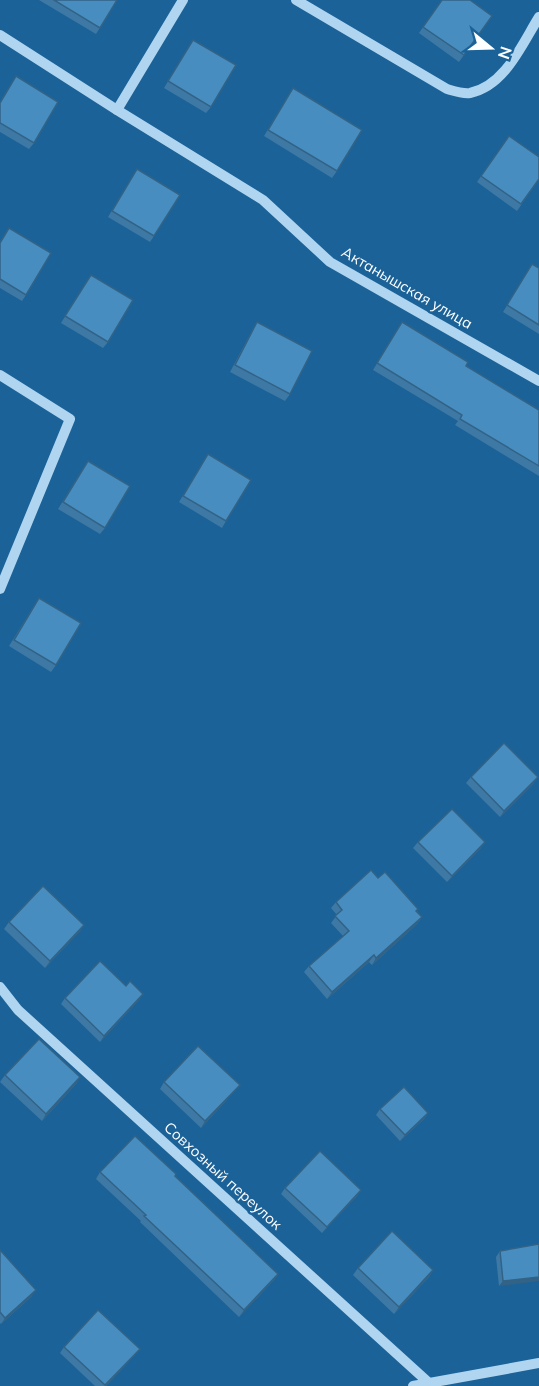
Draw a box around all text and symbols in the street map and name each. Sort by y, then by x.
north arrow [461,18,521,78]
text: N [494,44,517,62]
street label: Актанышская улица [338,242,476,333]
street label: Совхозный переулок [160,1118,287,1234]

